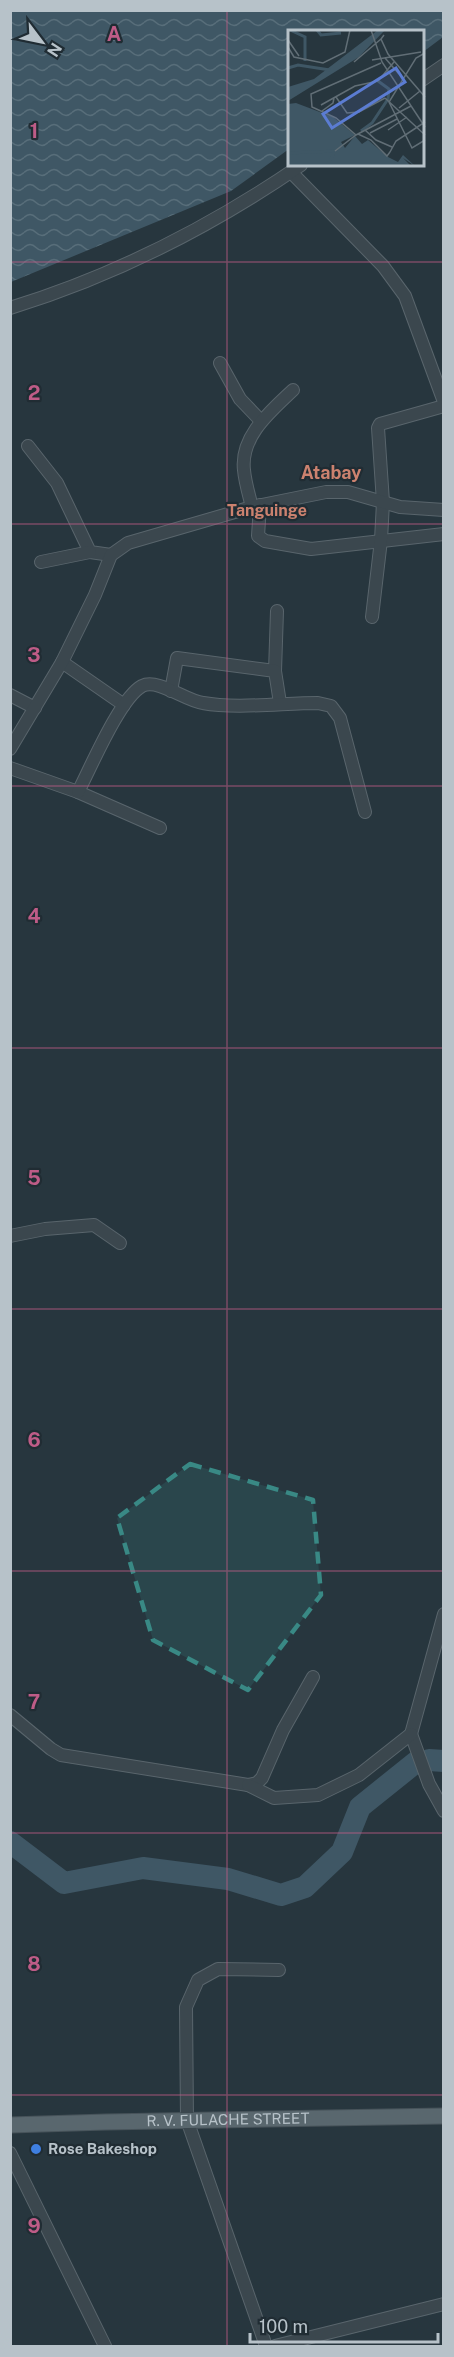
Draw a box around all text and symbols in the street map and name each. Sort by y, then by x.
north arrow [12,12,72,72]
text: A [107,22,121,46]
inset map [288,30,424,166]
text: N [43,39,66,60]
text: 1 [30,119,38,143]
text: 2 [28,381,40,405]
district label: Atabay [301,462,361,483]
district label: Tanguinge [227,501,307,520]
text: 3 [27,643,41,667]
text: 4 [27,904,41,928]
text: 5 [27,1166,41,1190]
text: 6 [27,1428,41,1452]
text: 7 [28,1690,40,1714]
text: 8 [27,1952,41,1976]
street label: R. V. FULACHE STREET [146,2109,310,2129]
place label: Rose Bakeshop [48,2140,157,2157]
marker: Rose Bakeshop [29,2142,43,2156]
text: 9 [27,2214,41,2238]
scale bar [250,2306,438,2344]
text: 100 m [259,2316,308,2337]

